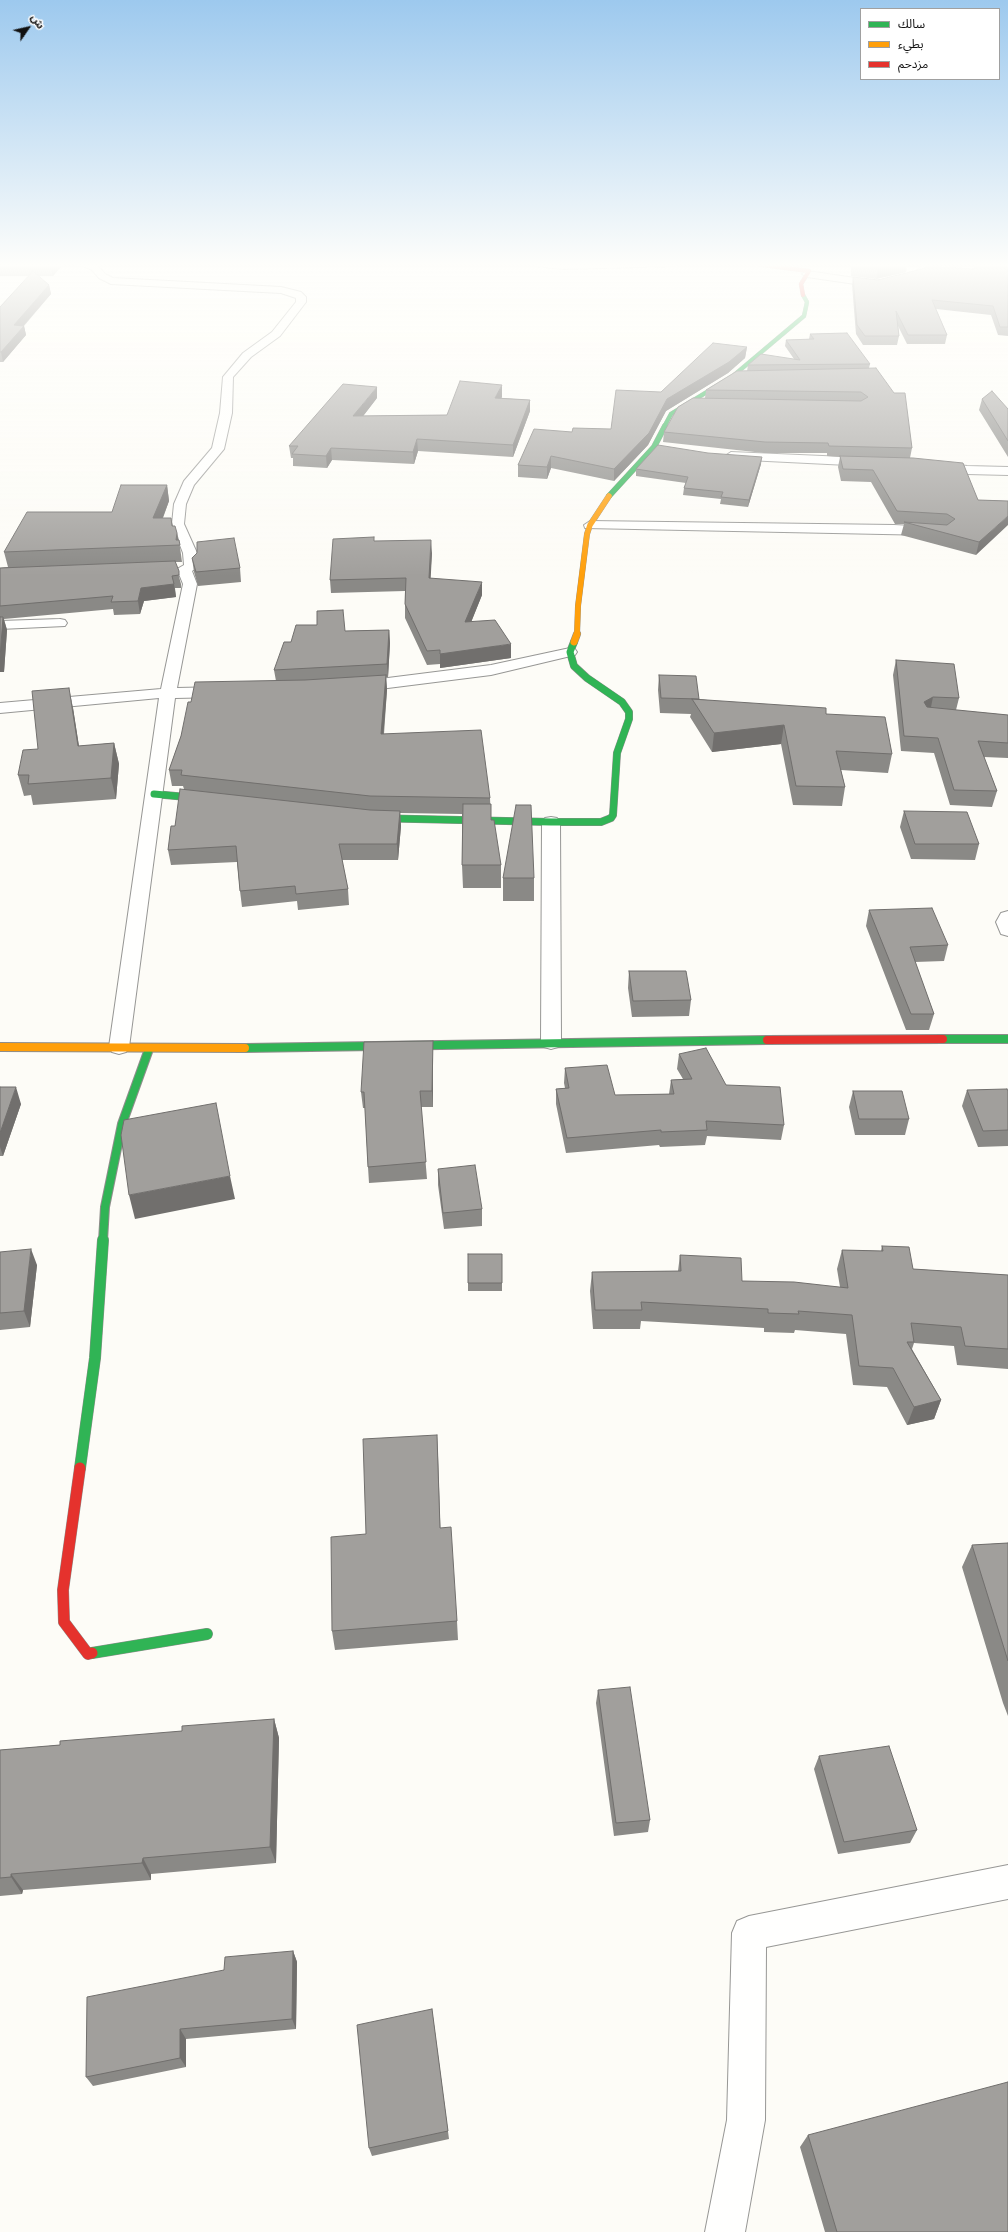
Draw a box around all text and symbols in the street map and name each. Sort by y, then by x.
north arrow [8,8,48,48]
legend [860,8,1000,80]
text: ش [28,11,48,31]
text: سالك [898,16,925,31]
text: بطيء [898,36,924,51]
text: مزدحم [898,56,928,71]

